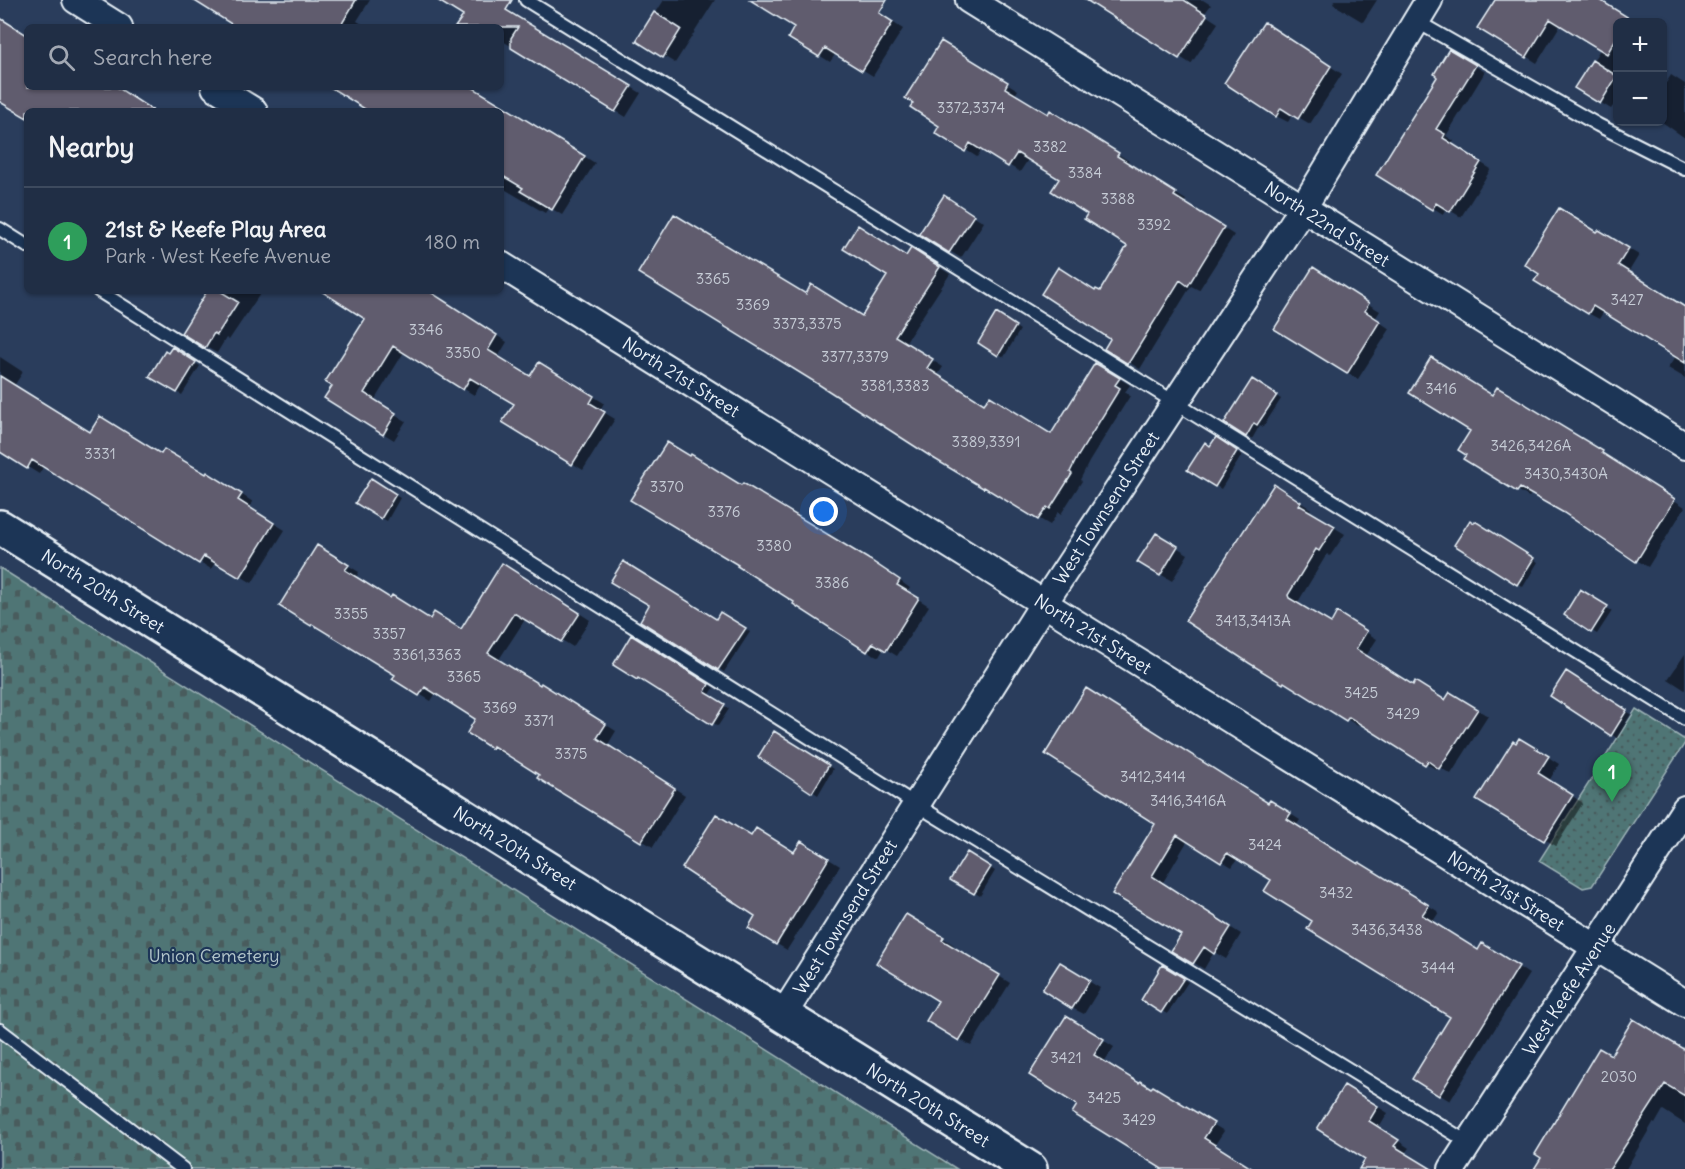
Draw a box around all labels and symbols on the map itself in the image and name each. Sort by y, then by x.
house number: 3372,3374 [937,98,1006,117]
house number: 3382 [1033,137,1067,156]
house number: 3384 [1068,163,1103,182]
street label: North 22nd Street [1260,176,1394,272]
house number: 3388 [1101,189,1135,208]
house number: 3392 [1137,215,1171,234]
house number: 3365 [696,269,730,288]
house number: 3427 [1611,290,1643,309]
house number: 3369 [736,295,770,314]
house number: 3373,3375 [772,314,842,333]
house number: 3346 [409,320,443,339]
street label: North 21st Street [618,332,744,422]
house number: 3350 [445,343,481,362]
house number: 3377,3379 [821,347,889,366]
house number: 3381,3383 [861,376,930,395]
house number: 3416 [1425,379,1457,398]
street label: West Townsend Street [1048,427,1164,589]
house number: 3389,3391 [952,432,1020,451]
house number: 3426,3426A [1491,436,1572,455]
house number: 3331 [84,444,116,463]
house number: 3430,3430A [1524,464,1608,483]
house number: 3370 [650,477,684,496]
your location [809,497,838,526]
house number: 3376 [708,502,740,521]
house number: 3380 [756,536,792,555]
street label: North 20th Street [37,544,169,638]
house number: 3386 [815,573,849,592]
street label: North 21st Street [1030,589,1156,679]
house number: 3355 [334,604,368,623]
house number: 3413,3413A [1215,611,1291,630]
house number: 3357 [372,624,406,643]
house number: 3361,3363 [392,645,462,664]
house number: 3365 [447,667,481,686]
house number: 3425 [1344,683,1378,702]
house number: 3369 [483,698,517,717]
house number: 3429 [1386,704,1420,723]
house number: 3371 [524,711,554,730]
house number: 3375 [554,744,588,763]
pin: 1 [1592,752,1632,802]
house number: 3412,3414 [1120,767,1186,786]
house number: 3416,3416A [1150,791,1226,810]
street label: North 20th Street [449,801,581,895]
street label: West Townsend Street [788,835,902,999]
house number: 3424 [1248,835,1282,854]
street label: North 21st Street [1443,846,1569,936]
house number: 3432 [1319,883,1353,902]
street label: West Keefe Avenue [1517,918,1621,1060]
house number: 3436,3438 [1351,920,1423,939]
park label: Union Cemetery [148,944,280,967]
house number: 3444 [1421,958,1456,977]
house number: 3421 [1050,1048,1082,1067]
street label: North 20th Street [862,1058,994,1152]
house number: 2030 [1601,1067,1637,1086]
house number: 3425 [1087,1088,1121,1107]
house number: 3429 [1122,1110,1156,1129]

